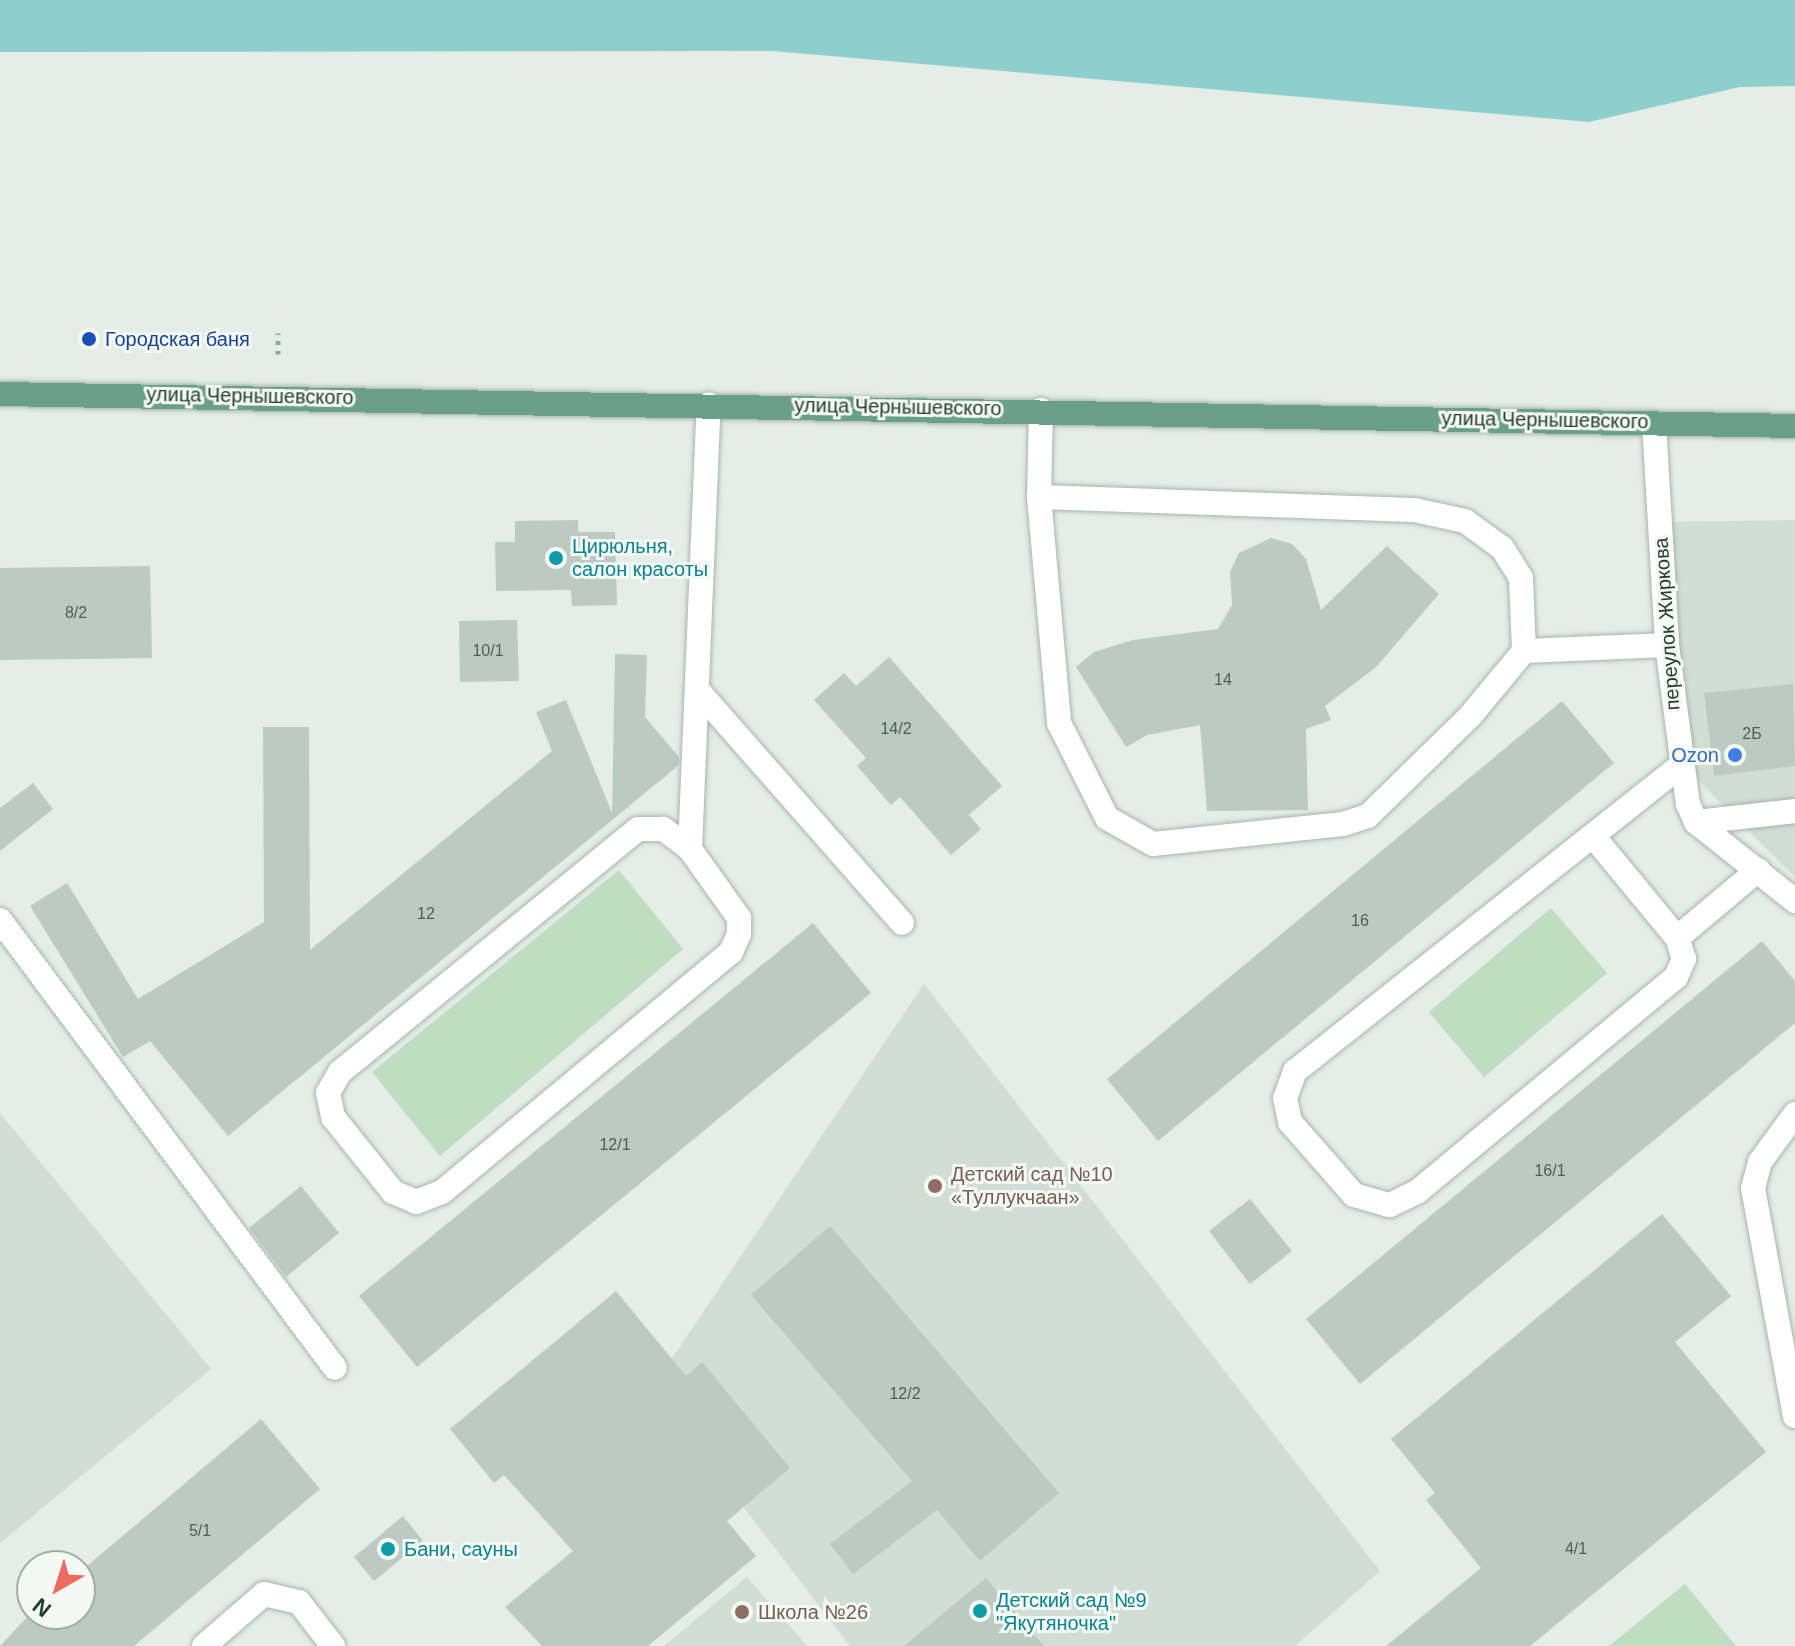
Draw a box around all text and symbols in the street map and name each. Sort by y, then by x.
place label: Городская баня [105,327,250,351]
marker: Городская баня [80,330,98,348]
street label: улица Чернышевского [146,382,354,410]
street label: улица Чернышевского [794,393,1002,421]
street label: улица Чернышевского [1441,406,1649,434]
place label: Цирюльня, салон красоты [572,534,708,581]
street label: переулок Жиркова [1649,537,1685,711]
marker: Цирюльня, салон красоты [547,549,565,567]
house number: 8/2 [65,603,87,623]
house number: 10/1 [472,641,504,661]
house number: 14 [1214,670,1232,690]
house number: 14/2 [880,719,912,739]
house number: 2Б [1742,724,1762,744]
place label: Ozon [1671,743,1719,767]
marker: Ozon [1726,746,1744,764]
house number: 12 [417,904,435,924]
house number: 16 [1351,911,1369,931]
house number: 12/1 [599,1135,631,1155]
house number: 16/1 [1534,1161,1566,1181]
place label: Детский сад №10 «Туллукчаан» [951,1162,1113,1209]
marker: Детский сад №10 «Туллукчаан» [926,1177,944,1195]
house number: 12/2 [889,1384,921,1404]
house number: 5/1 [189,1521,211,1541]
place label: Бани, сауны [404,1537,518,1561]
house number: 4/1 [1565,1539,1587,1559]
marker: Бани, сауны [379,1540,397,1558]
north arrow [16,1550,96,1630]
place label: Детский сад №9 "Якутяночка" [996,1588,1147,1635]
text: N [28,1593,56,1622]
place label: Школа №26 [758,1600,868,1624]
marker: Детский сад №9 "Якутяночка" [971,1602,989,1620]
marker: Школа №26 [733,1603,751,1621]

